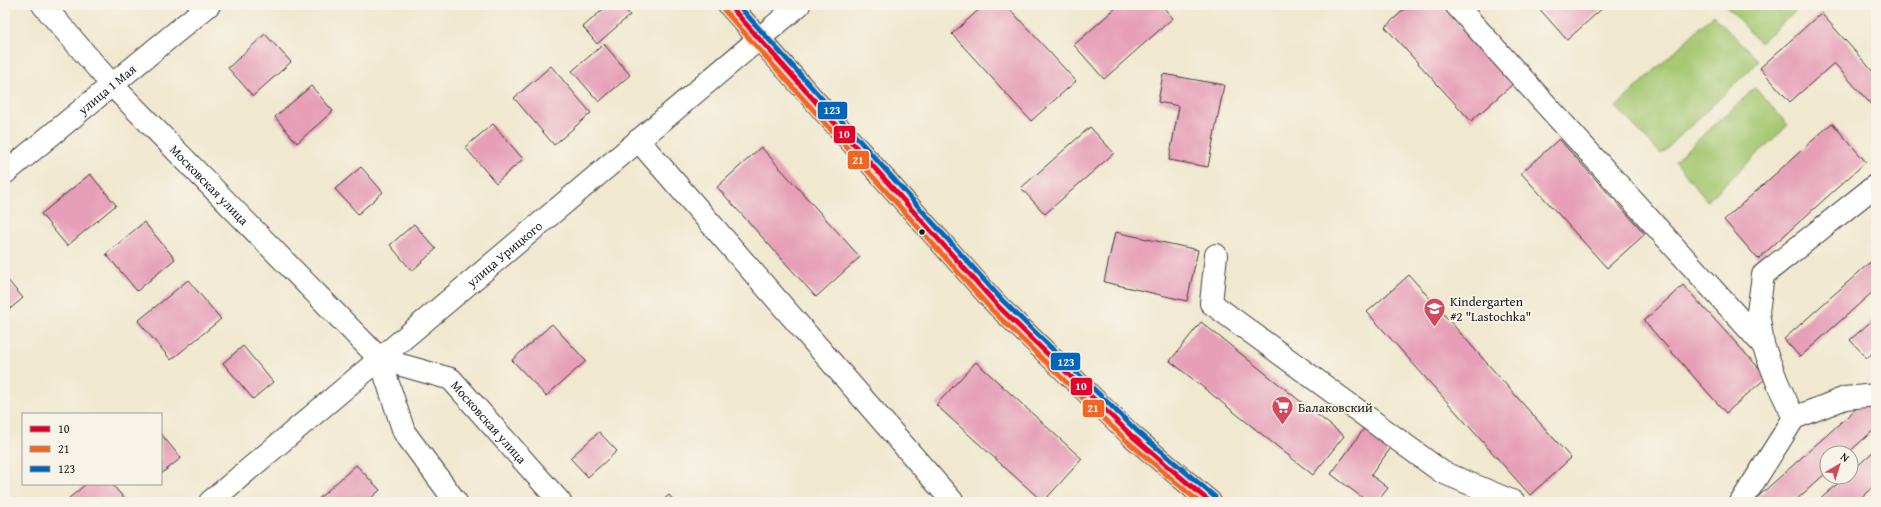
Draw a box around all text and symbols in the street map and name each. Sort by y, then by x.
street label: улица 1 Мая [73,59,140,119]
line badge: 123 [817,101,848,120]
text: 123 [823,102,841,118]
line badge: 10 [833,125,856,144]
text: 10 [838,126,850,142]
street label: Московская улица [166,140,254,230]
line badge: 21 [847,150,870,170]
text: 21 [852,152,864,168]
street label: улица Урицкого [462,216,546,292]
unlabelled marker [917,227,927,237]
place label: Kindergarten #2 "Lastochka" [1450,292,1531,326]
school or university icon: Kindergarten #2 "Lastochka" [1422,295,1448,328]
line badge: 123 [1050,352,1081,371]
text: 123 [1057,354,1075,370]
street label: Московская улица [447,376,532,468]
line badge: 10 [1070,377,1093,396]
text: 10 [1075,378,1087,394]
supermarket icon: Балаковский [1270,394,1296,427]
place label: Балаковский [1298,398,1373,417]
line badge: 21 [1082,399,1105,418]
text: 21 [1087,400,1099,416]
legend [22,413,162,485]
text: 10 [58,420,70,437]
text: 21 [58,440,70,457]
north arrow [1819,445,1859,485]
text: N [1837,449,1853,466]
text: 123 [58,460,76,477]

